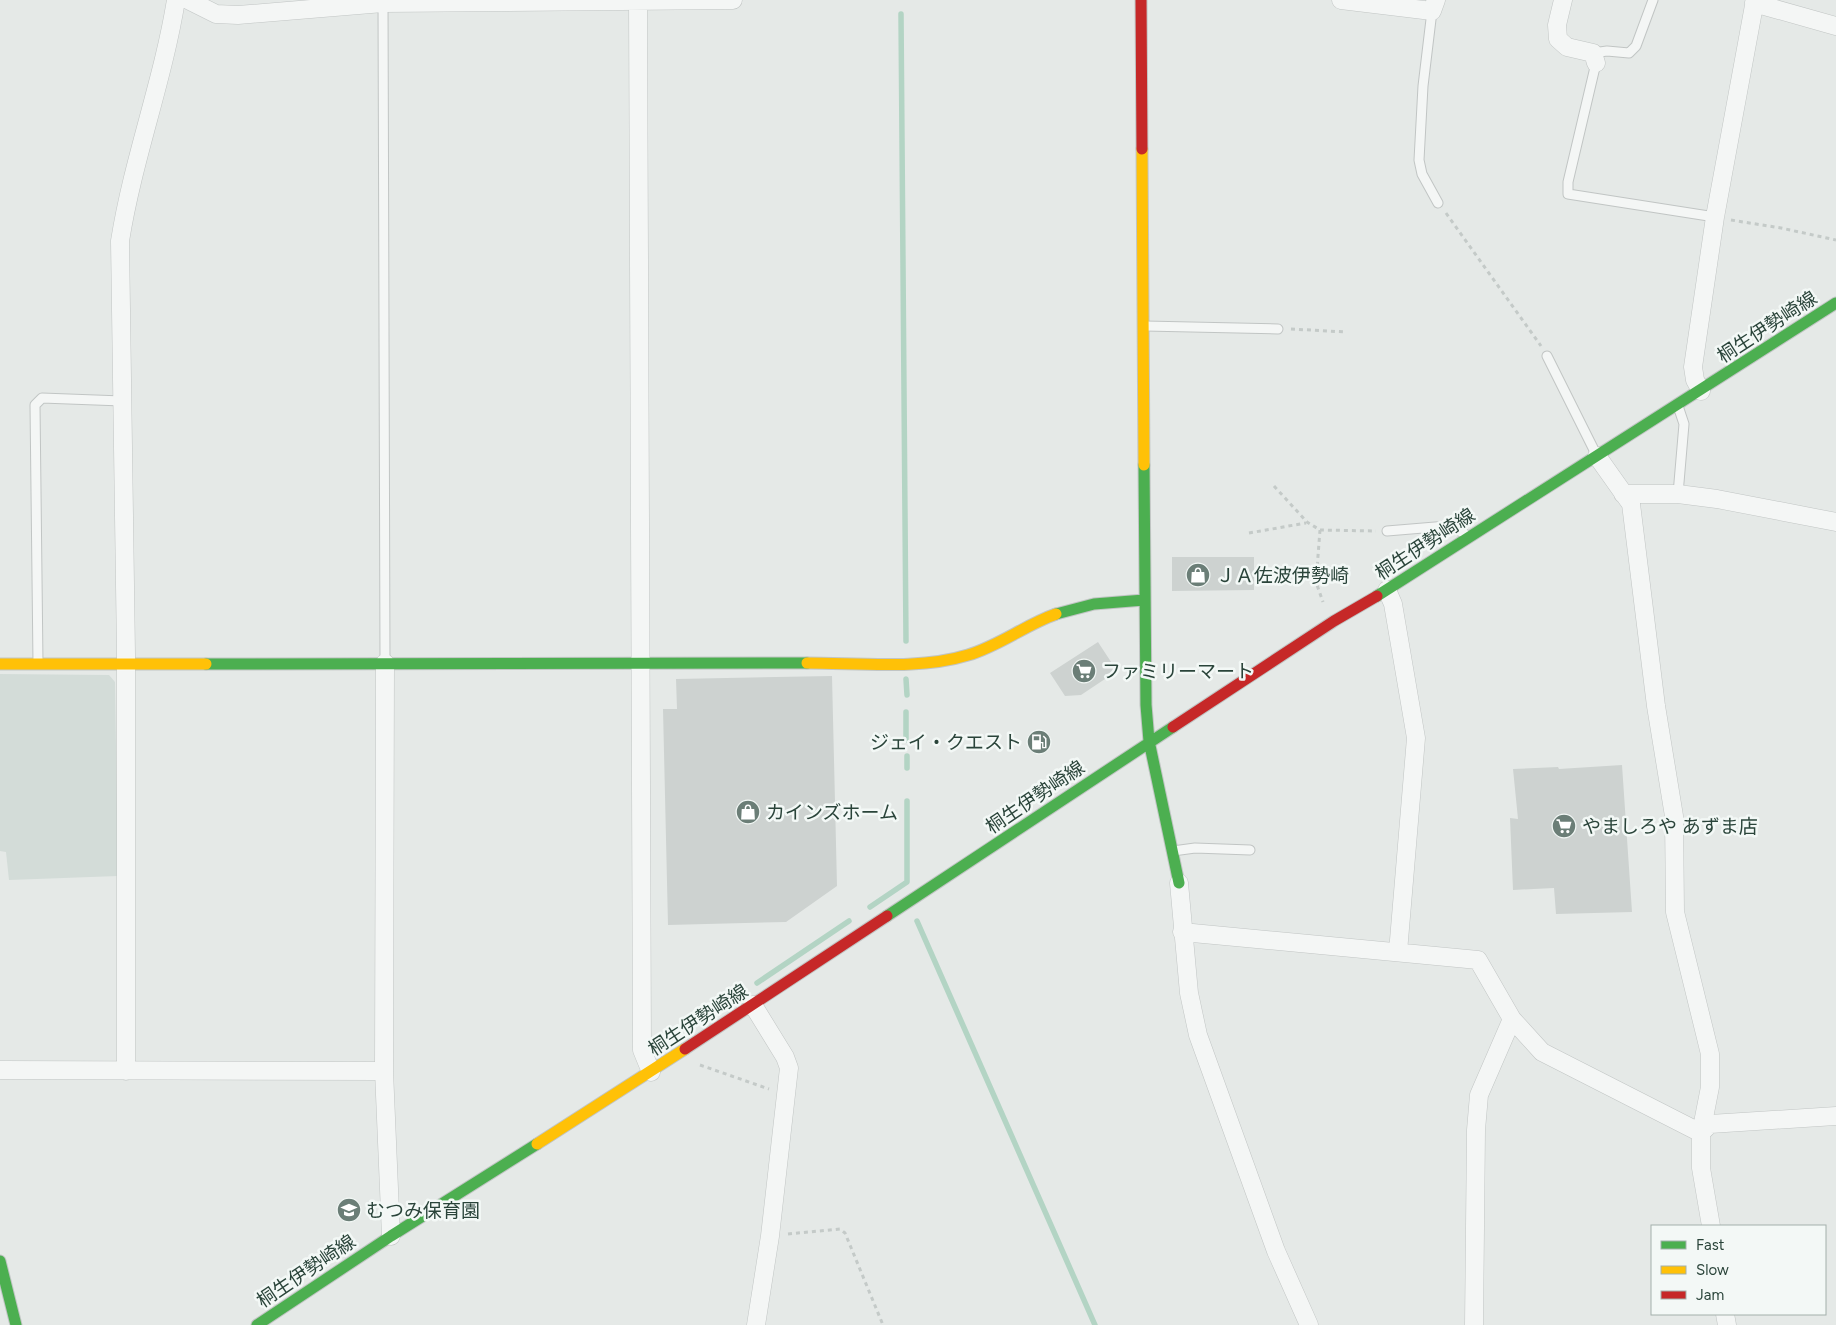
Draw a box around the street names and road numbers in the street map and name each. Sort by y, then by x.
street label: 桐生伊勢崎線 [1713,286,1821,368]
street label: 桐生伊勢崎線 [1371,503,1479,585]
street label: 桐生伊勢崎線 [981,756,1089,838]
street label: 桐生伊勢崎線 [644,979,752,1061]
street label: 桐生伊勢崎線 [252,1230,360,1312]

